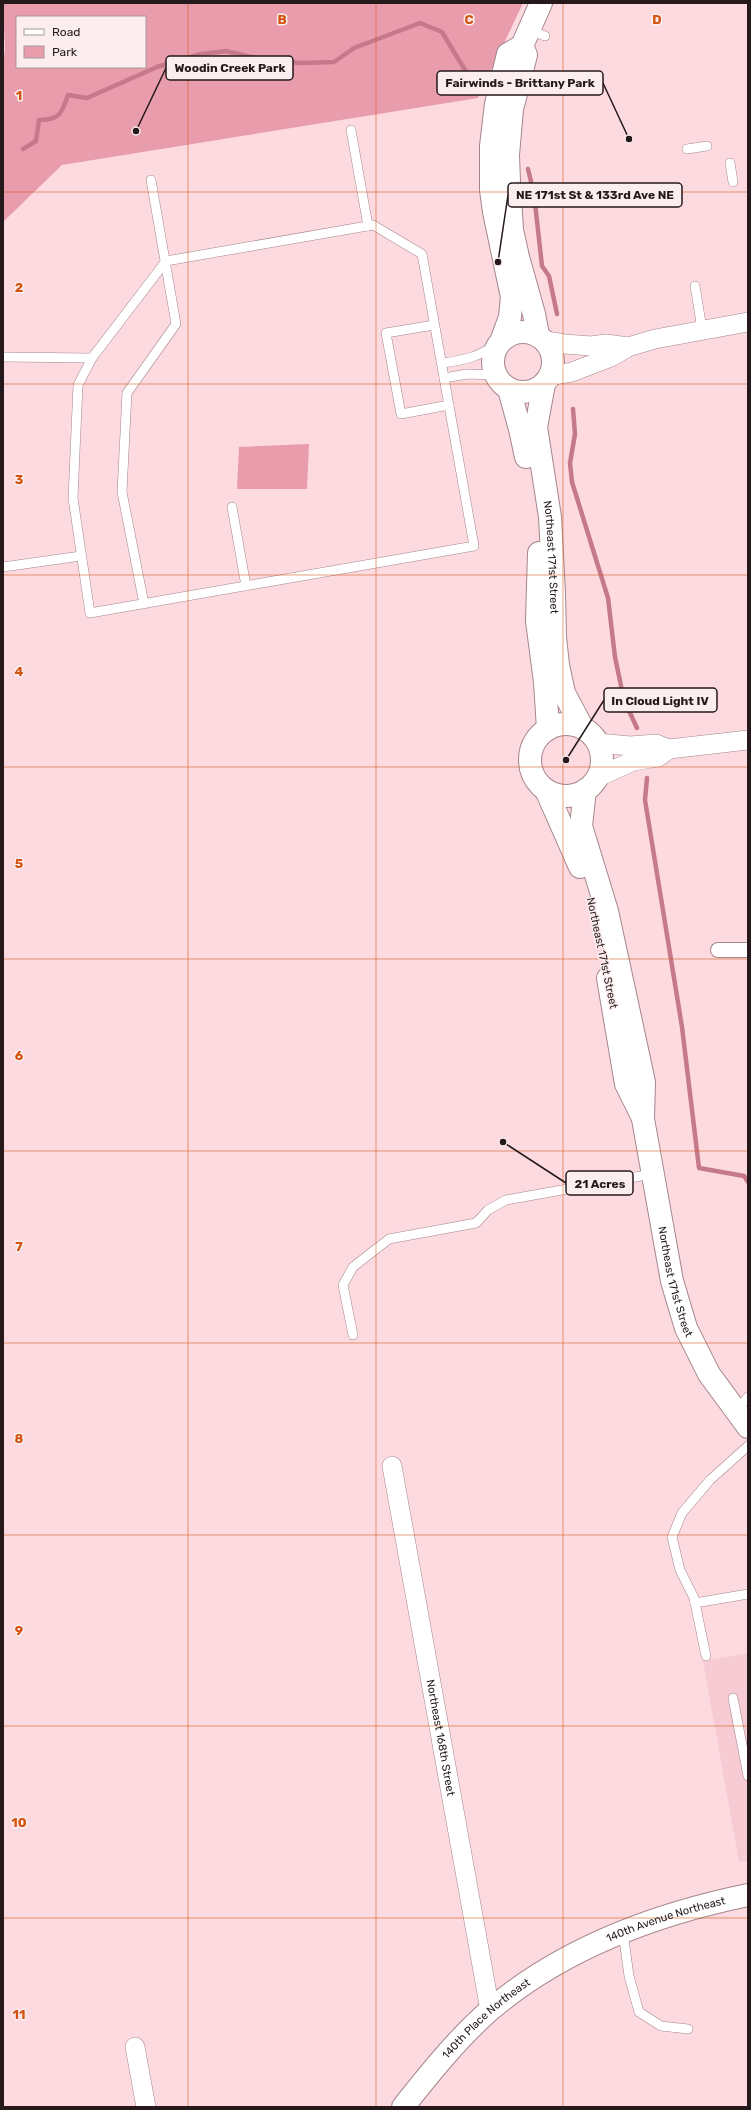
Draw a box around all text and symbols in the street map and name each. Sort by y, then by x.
text: B [277,12,287,27]
text: C [464,12,474,27]
text: D [652,12,662,27]
legend [16,16,146,68]
text: Road [52,25,80,39]
text: Park [52,45,78,59]
callout: Woodin Creek Park [166,56,293,80]
text: Woodin Creek Park [175,61,285,75]
callout: Fairwinds - Brittany Park [437,71,603,95]
text: Fairwinds - Brittany Park [445,76,595,90]
text: 1 [16,88,22,103]
callout: NE 171st St & 133rd Ave NE [508,183,682,207]
text: NE 171st St & 133rd Ave NE [516,188,674,202]
text: 2 [15,280,23,295]
text: 3 [15,472,24,487]
street label: Northeast 171st Street [541,500,561,615]
text: 4 [15,664,24,679]
callout: In Cloud Light IV [604,688,717,712]
text: In Cloud Light IV [611,694,709,708]
text: 5 [15,856,23,871]
street label: Northeast 171st Street [584,896,620,1011]
text: 6 [15,1048,24,1063]
callout: 21 Acres [566,1171,633,1195]
text: 21 Acres [575,1177,626,1191]
street label: Northeast 171st Street [656,1225,696,1340]
text: 7 [15,1239,23,1254]
text: 8 [15,1431,24,1446]
text: 9 [15,1623,23,1638]
street label: Northeast 168th Street [424,1678,458,1798]
text: 10 [11,1815,27,1830]
street label: 140th Avenue Northeast [604,1894,727,1945]
street label: 140th Place Northeast [439,1975,533,2061]
text: 11 [13,2007,25,2022]

